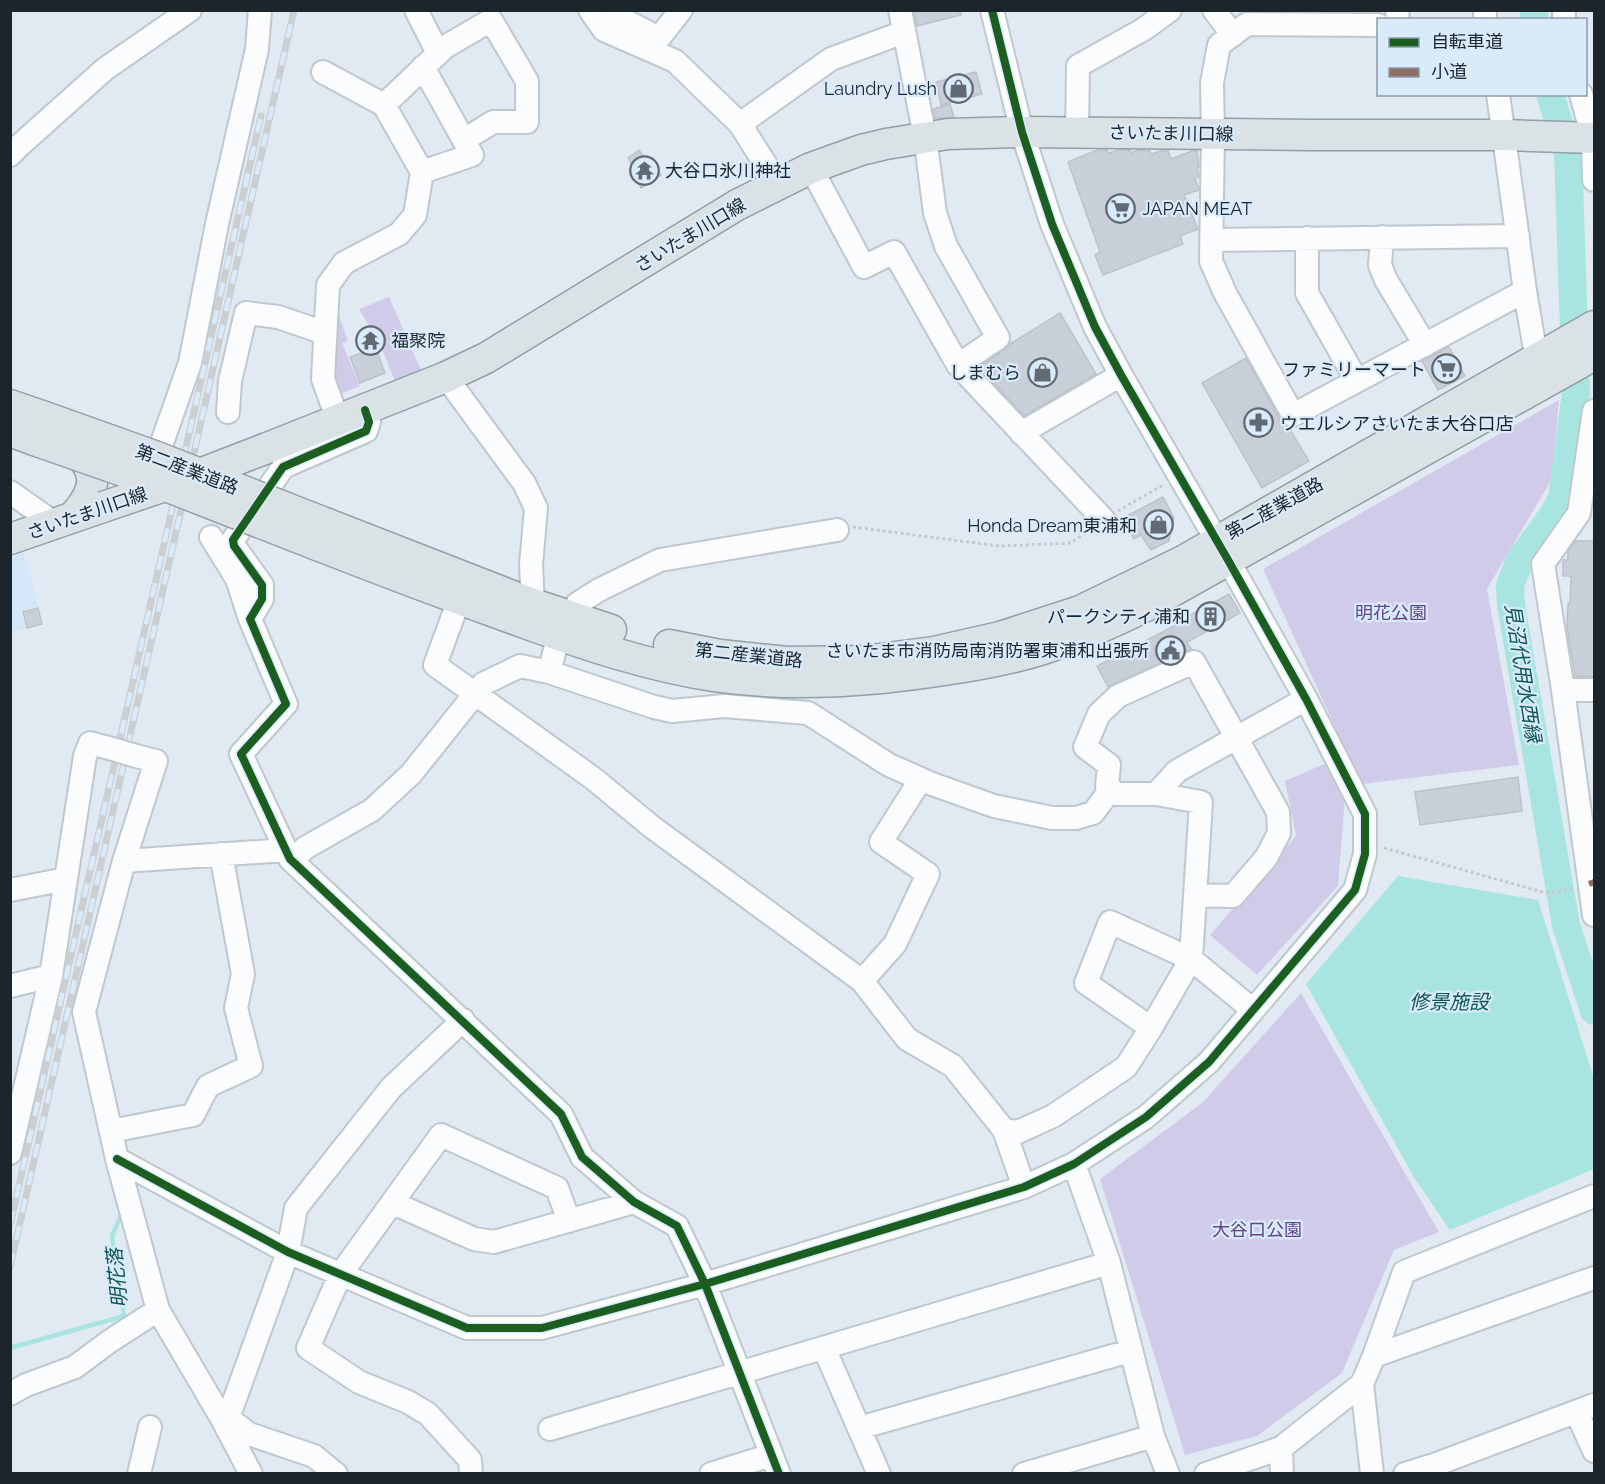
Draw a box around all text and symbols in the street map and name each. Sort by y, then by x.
legend [1377,18,1587,96]
text: 自転車道 [1431,31,1503,52]
text: 小道 [1431,61,1467,82]
shop icon: Laundry Lush [942,72,974,104]
place label: Laundry Lush [824,78,937,99]
street label: さいたま川口線 [1108,121,1234,145]
temple icon: 大谷口氷川神社 [628,154,660,186]
place label: 大谷口氷川神社 [665,160,791,181]
supermarket icon: JAPAN MEAT [1105,192,1137,224]
street label: さいたま川口線 [631,194,749,276]
place label: JAPAN MEAT [1142,198,1252,219]
temple icon: 福聚院 [354,324,386,356]
place label: 福聚院 [391,330,445,351]
supermarket icon: ファミリーマート [1431,353,1463,385]
shop icon: しまむら [1026,356,1058,388]
place label: ファミリーマート [1282,359,1426,380]
place label: しまむら [949,362,1021,383]
pharmacy icon: ウエルシアさいたま大谷口店 [1243,407,1275,439]
place label: ウエルシアさいたま大谷口店 [1280,413,1513,434]
street label: 第二産業道路 [133,440,241,498]
street label: 第二産業道路 [1222,473,1326,543]
street label: さいたま川口線 [24,483,150,543]
shop icon: Honda Dream東浦和 [1142,509,1174,541]
place label: Honda Dream東浦和 [967,515,1137,536]
building icon: パークシティ浦和 [1195,600,1227,632]
park label: 明花公園 [1355,602,1427,623]
water label: 見沼代用水西縁 [1500,602,1546,746]
place label: パークシティ浦和 [1047,606,1190,627]
public building icon: さいたま市消防局南消防署東浦和出張所 [1154,634,1186,666]
street label: 第二産業道路 [694,639,804,671]
place label: さいたま市消防局南消防署東浦和出張所 [826,640,1149,661]
water label: 修景施設 [1409,990,1492,1014]
park label: 大谷口公園 [1212,1219,1302,1240]
water label: 明花落 [102,1244,132,1309]

